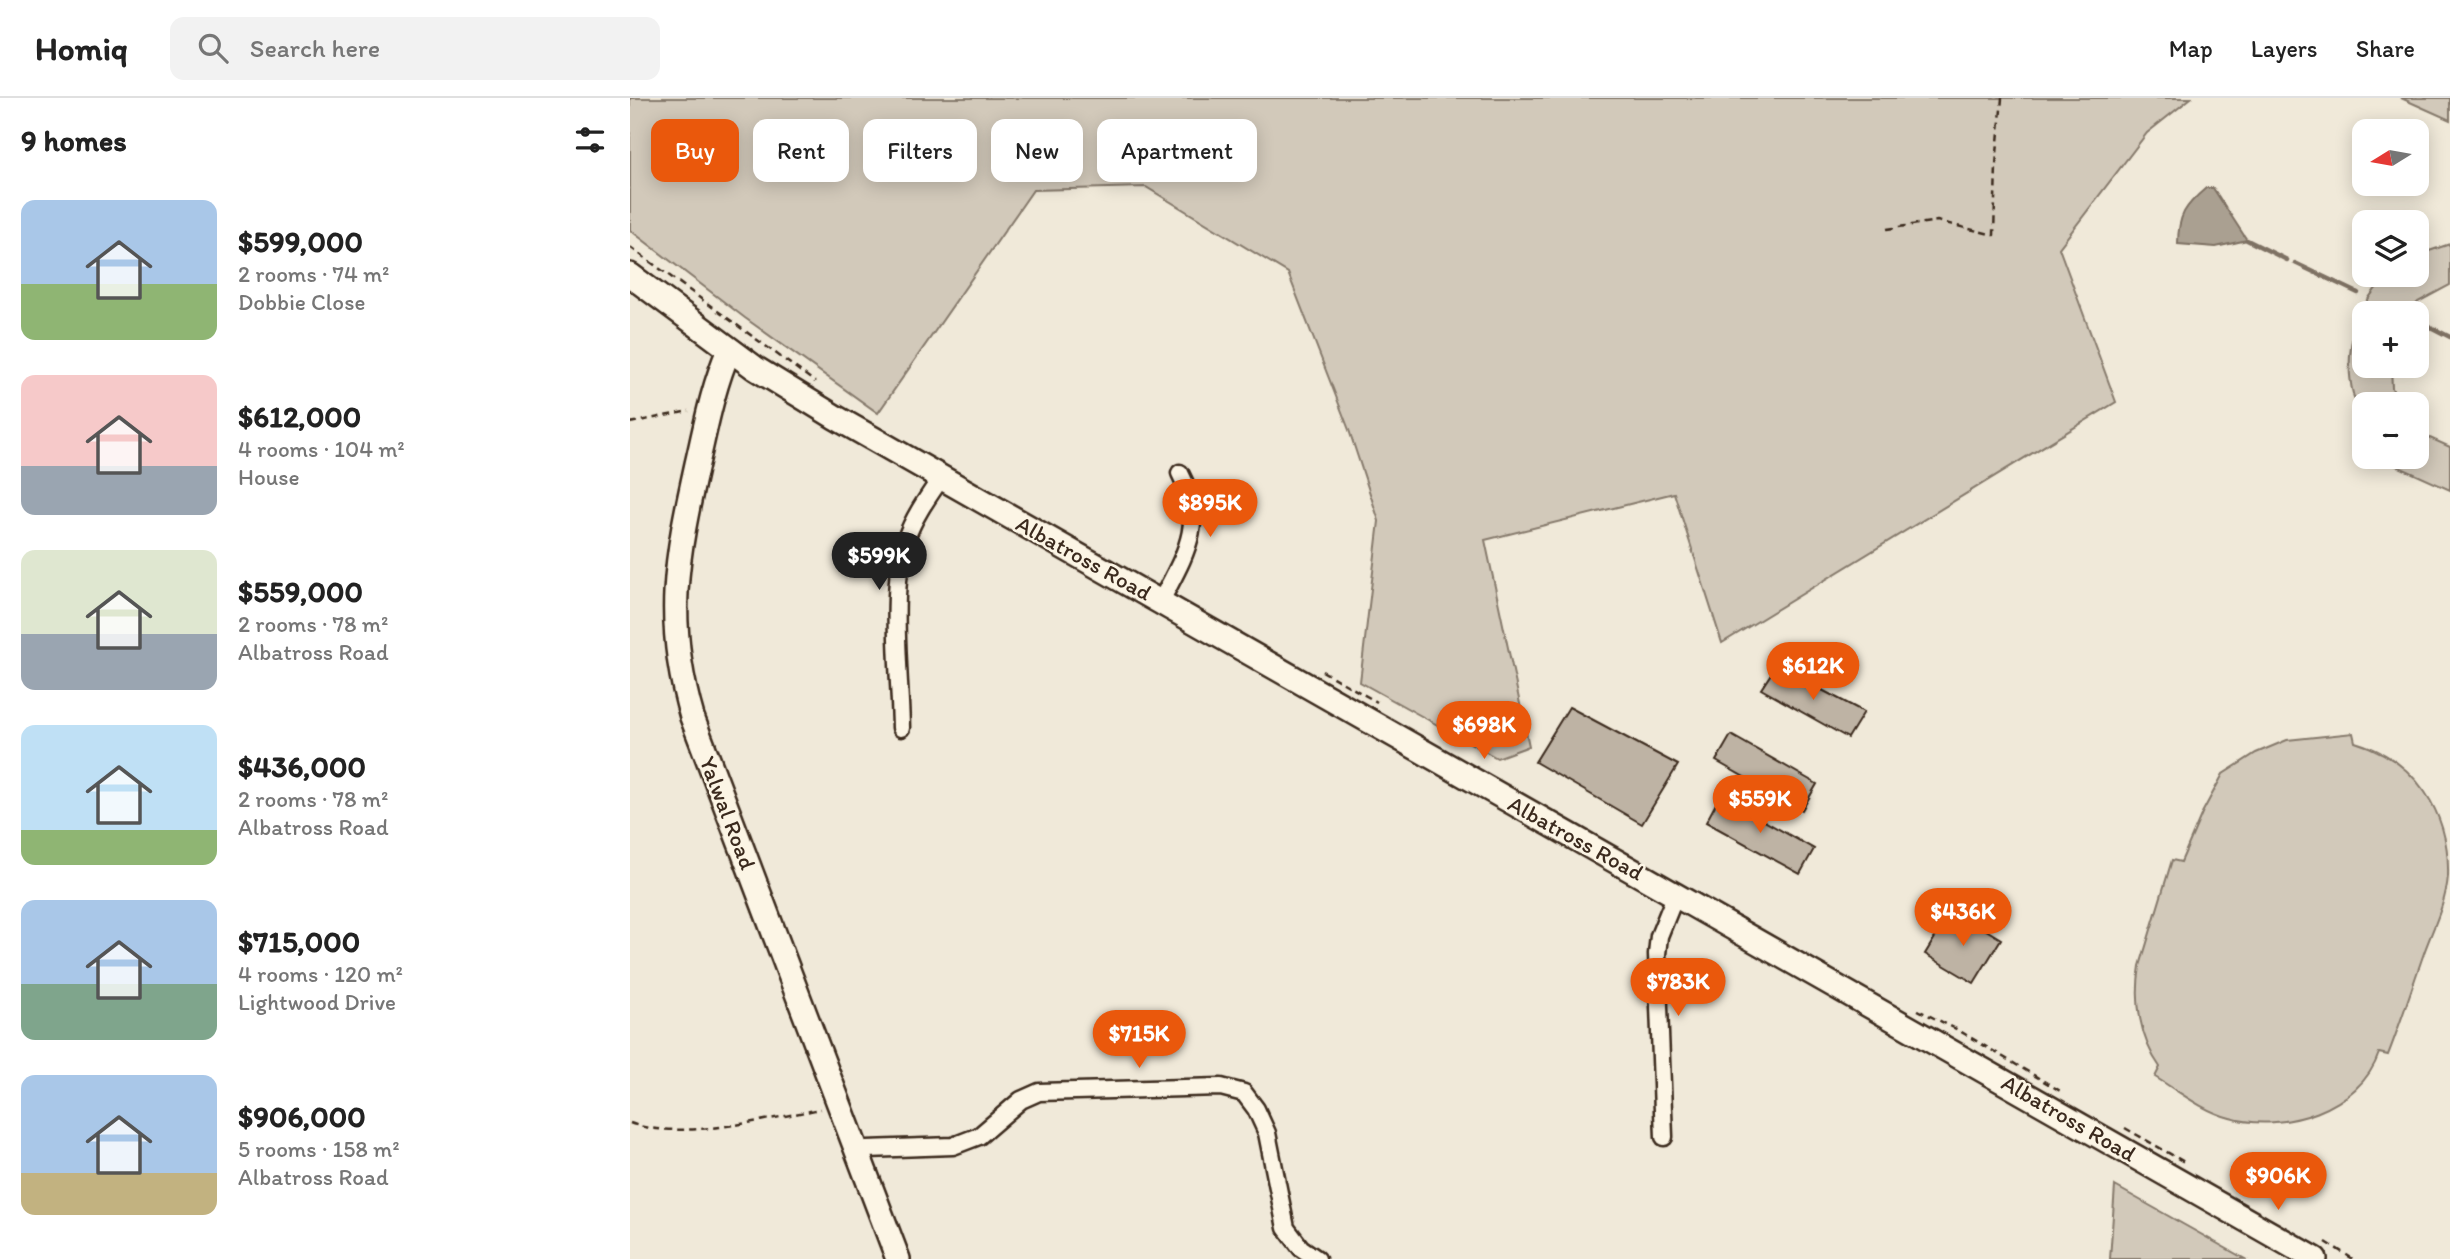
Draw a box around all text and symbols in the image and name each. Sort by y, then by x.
search box [170,17,660,80]
text: Homiq [35,29,128,68]
icon: search [194,29,232,67]
text: Search here [250,32,380,64]
text: Map [2169,34,2213,63]
text: Layers [2251,34,2318,63]
text: Share [2356,34,2415,63]
chip: Buy [651,119,739,182]
chip: Rent [753,119,849,182]
chip: Filters [863,119,977,182]
chip: New [991,119,1083,182]
chip: Apartment [1097,119,1257,182]
north arrow [2352,119,2429,196]
map controls [2352,119,2429,469]
icon: filters [571,121,609,159]
text: 9 homes [21,122,127,159]
button: layers [2352,210,2429,287]
text: $599,000 [238,223,363,260]
icon: home [77,228,161,312]
text: 2 rooms · 74 m² [238,260,390,288]
text: Dobbie Close [238,288,365,316]
button: + [2352,301,2429,378]
button: − [2352,392,2429,469]
text: $612,000 [238,398,361,435]
icon: home [77,403,161,487]
text: 4 rooms · 104 m² [238,435,405,463]
text: House [238,463,300,491]
pin: $895K [1161,480,1259,539]
text: $895K [1178,488,1242,516]
street label: Albatross Road [1011,509,1157,607]
pin: $599K [830,532,928,592]
text: $599K [848,541,910,569]
text: $559,000 [238,573,363,610]
icon: home [77,578,161,662]
text: 2 rooms · 78 m² [238,610,388,638]
text: Albatross Road [238,638,389,666]
pin: $612K [1764,642,1862,702]
text: $612K [1782,651,1844,679]
pin: $698K [1435,702,1533,761]
text: $698K [1452,710,1516,738]
text: $436,000 [238,748,366,785]
street label: Yalwal Road [694,752,762,874]
icon: home [77,753,161,837]
pin: $559K [1711,776,1809,835]
text: $559K [1729,784,1791,812]
text: 2 rooms · 78 m² [238,785,388,813]
street label: Albatross Road [1503,789,1649,887]
text: Albatross Road [238,813,389,841]
pin: $436K [1914,888,2012,948]
text: $436K [1931,897,1995,925]
text: $715,000 [238,923,360,960]
icon: home [77,928,161,1012]
pin: $783K [1629,958,1727,1018]
text: 4 rooms · 120 m² [238,960,403,988]
text: $783K [1647,967,1709,995]
text: Lightwood Drive [238,988,396,1016]
pin: $715K [1090,1010,1188,1070]
text: $715K [1109,1019,1169,1047]
street label: Albatross Road [1997,1068,2141,1168]
text: $906,000 [238,1098,366,1135]
icon: home [77,1103,161,1187]
text: 5 rooms · 158 m² [238,1135,400,1163]
pin: $906K [2229,1152,2327,1212]
text: $906K [2246,1161,2310,1189]
text: Albatross Road [238,1163,389,1191]

